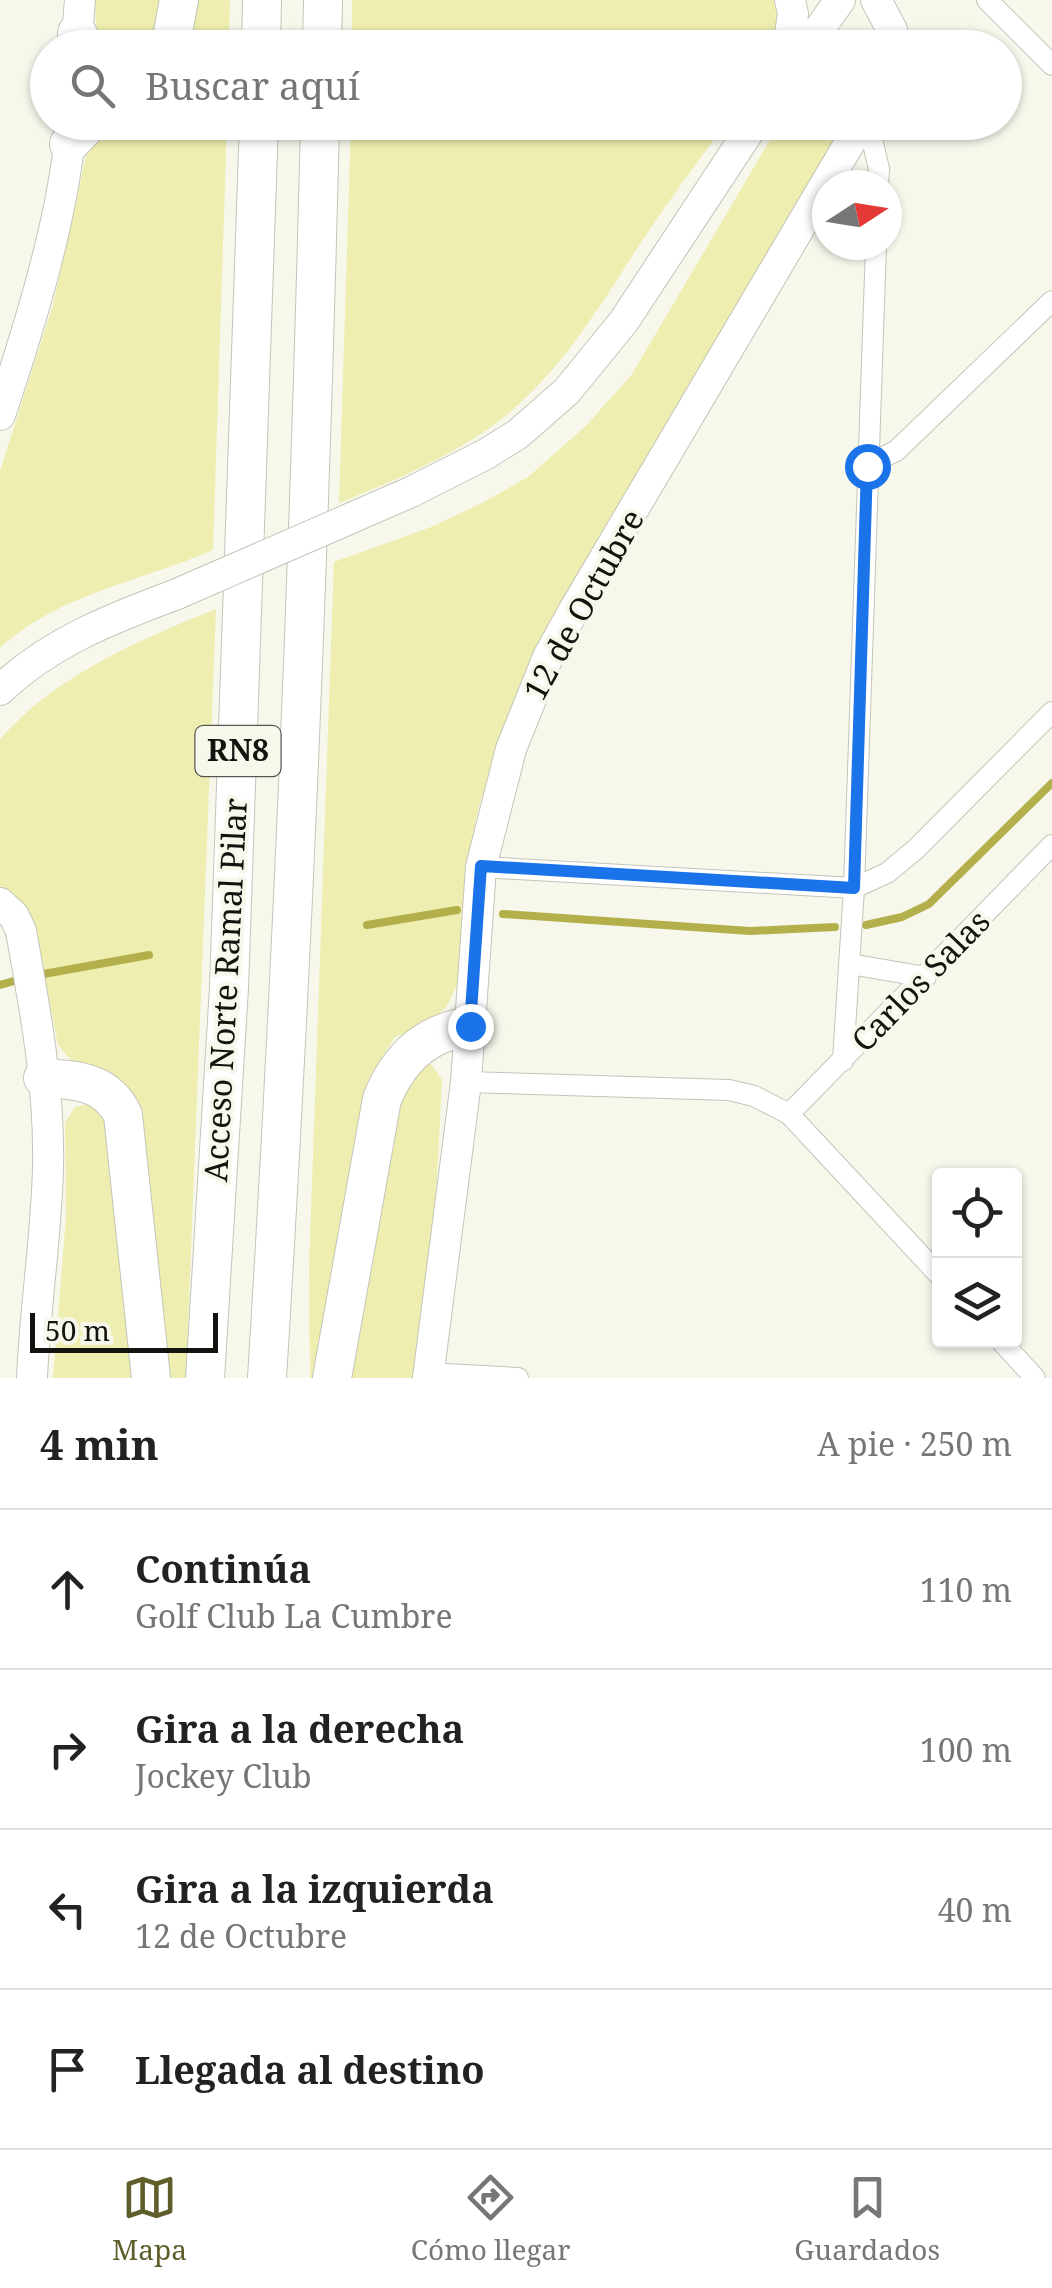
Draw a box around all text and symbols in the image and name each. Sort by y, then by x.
search box [30,30,1022,140]
icon: search [65,58,120,113]
text: Buscar aquí [145,59,360,111]
north arrow [812,170,902,260]
route start [845,444,891,490]
street label: 12 de Octubre [512,501,653,707]
road number: RN8 [196,726,280,776]
street label: Acceso Norte Ramal Pilar [193,797,256,1183]
street label: Carlos Salas [841,900,998,1060]
route end [448,1004,494,1050]
map controls [932,1168,1022,1348]
button: locate [932,1168,1022,1258]
button: layers [932,1258,1022,1348]
scale bar [30,1308,218,1352]
text: 50 m [45,1311,110,1349]
text: 4 min [40,1415,159,1472]
text: A pie · 250 m [817,1422,1012,1465]
text: Continúa [135,1542,311,1594]
icon: ahead [40,1562,95,1617]
text: 110 m [920,1568,1012,1611]
text: Golf Club La Cumbre [135,1594,453,1637]
text: Gira a la derecha [135,1702,464,1754]
icon: right [40,1722,95,1777]
text: 100 m [920,1728,1012,1771]
text: Jockey Club [135,1754,312,1797]
text: Gira a la izquierda [135,1862,494,1914]
icon: left [40,1882,95,1937]
text: 40 m [938,1888,1012,1931]
text: 12 de Octubre [135,1914,347,1957]
icon: arrive [40,2042,95,2097]
text: Llegada al destino [135,2043,485,2095]
tab: Mapa [112,2170,187,2268]
tab: Cómo llegar [411,2170,570,2268]
tab: Guardados [794,2170,940,2268]

